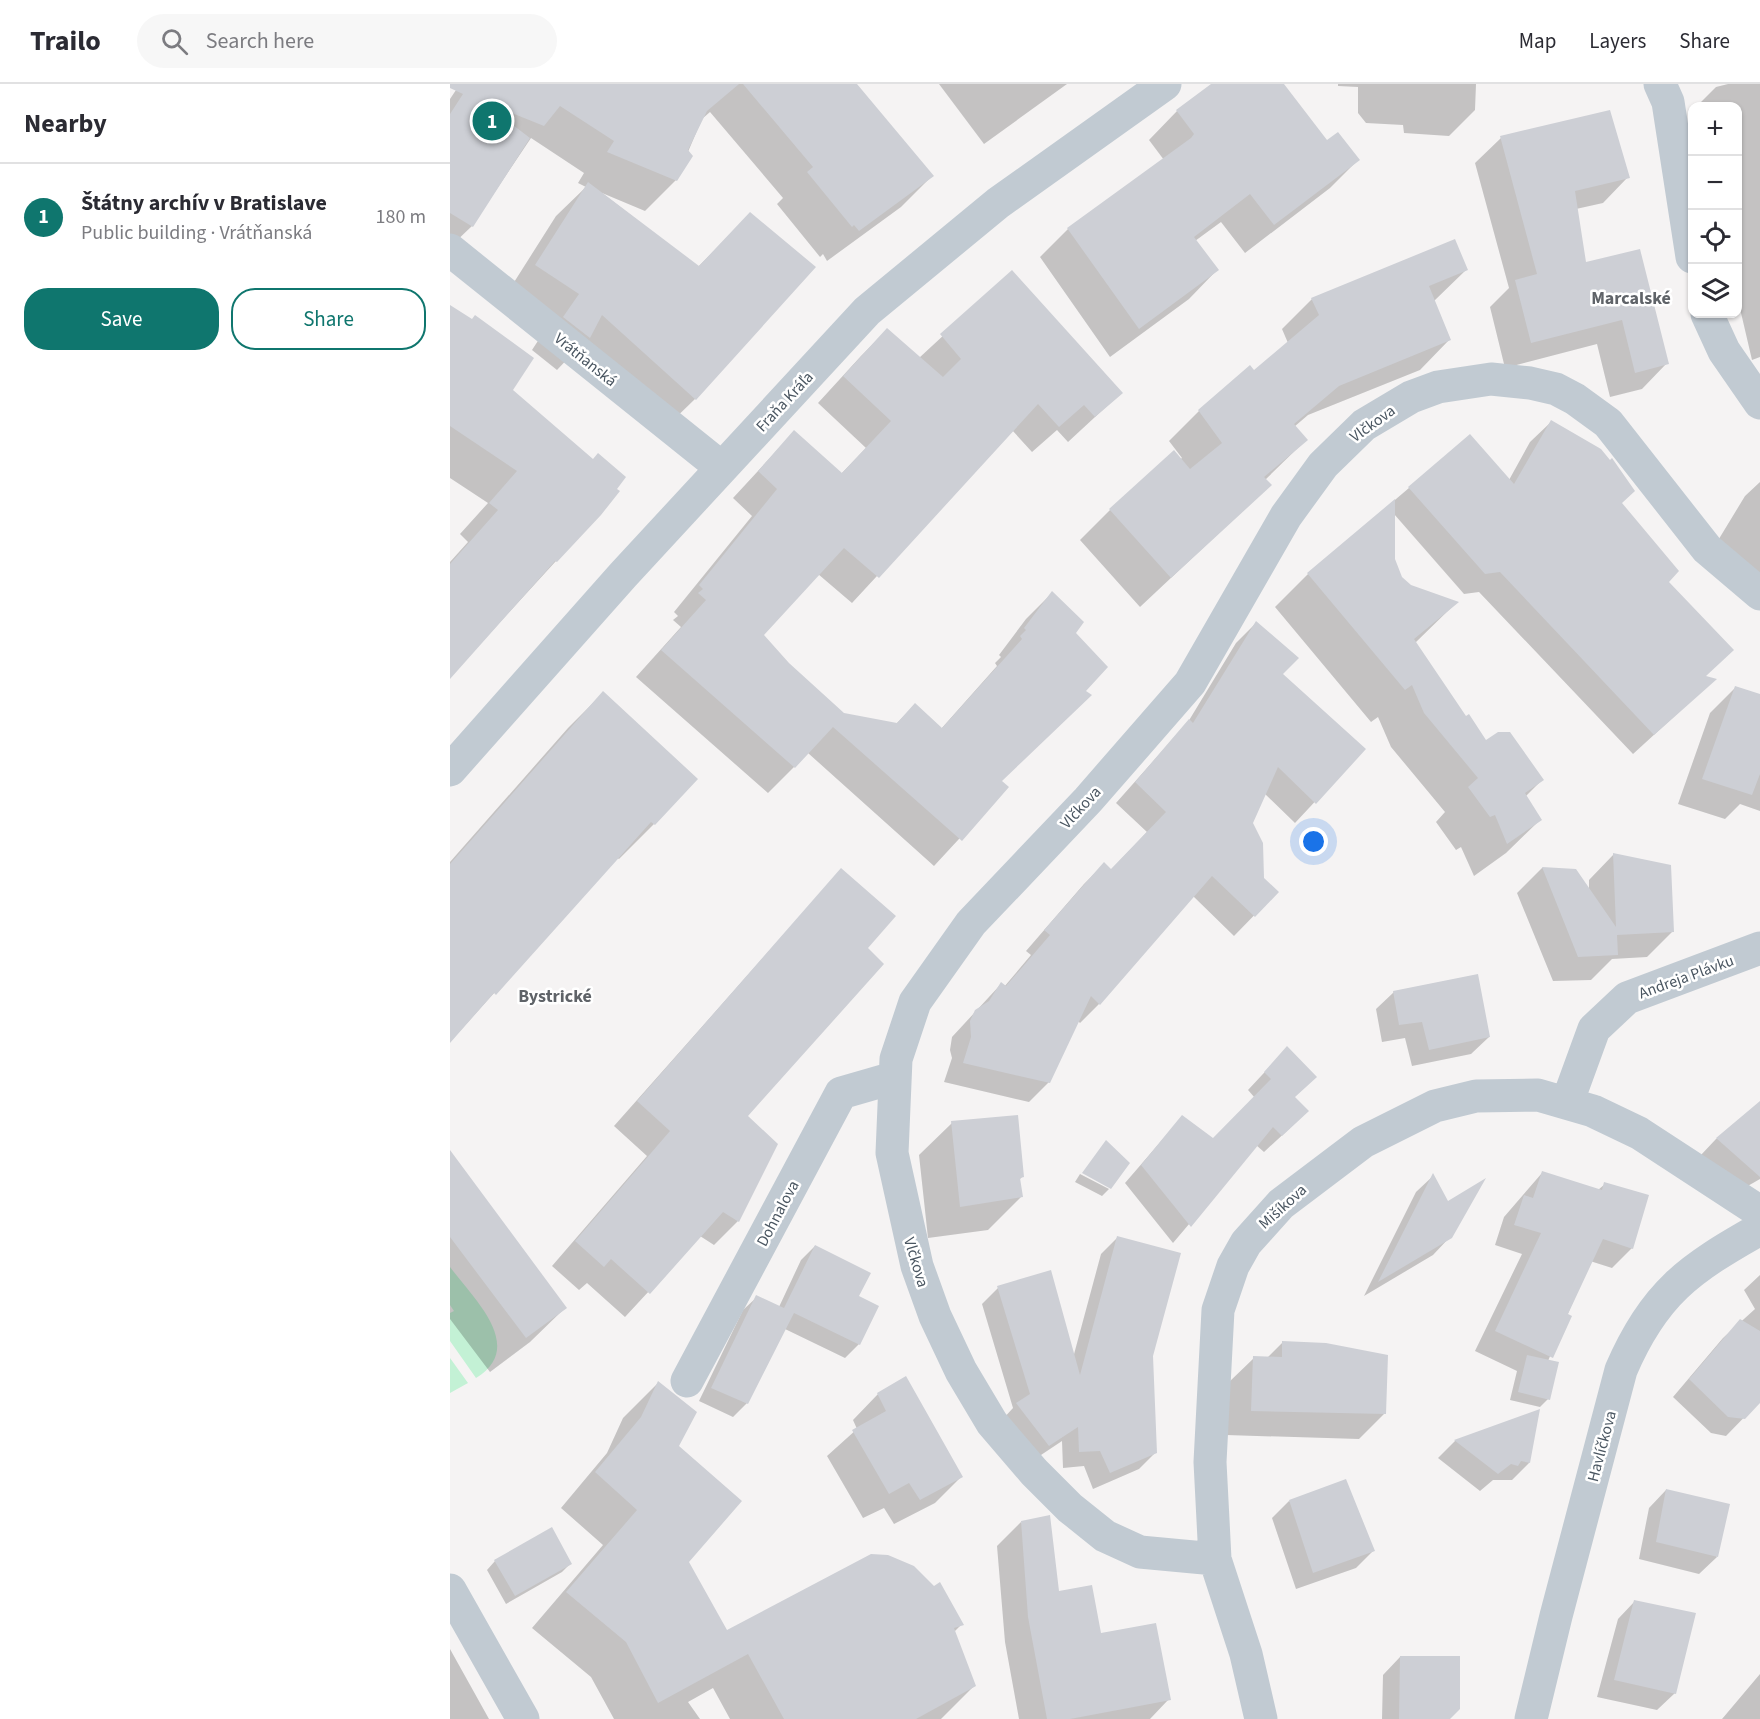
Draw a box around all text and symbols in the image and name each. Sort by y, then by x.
search box [137,14,557,68]
text: Trailo [30,21,101,61]
icon: search [158,25,191,58]
text: Search here [206,25,314,57]
text: Map [1519,26,1556,56]
text: Layers [1589,26,1646,56]
text: Share [1679,26,1730,56]
pin: 1 [472,99,512,144]
map controls [1688,102,1742,318]
button: + [1688,102,1742,156]
text: Nearby [24,105,107,142]
button: − [1688,156,1742,210]
text: Štátny archív v Bratislave [81,187,327,219]
text: 1 [38,203,49,231]
text: 180 m [376,203,426,231]
button: locate [1688,210,1742,264]
text: Public building · Vrátňanská [81,219,312,247]
button: layers [1688,264,1742,318]
district label: Marcalské [1591,286,1671,311]
button: Save [24,288,219,350]
button: Share [231,288,426,350]
street label: Vrátňanská [550,328,621,392]
street label: Fraňa Kráľa [751,367,818,437]
street label: Vlčkova [1345,400,1400,448]
street label: Vlčkova [1055,782,1106,834]
your location [1299,827,1328,856]
street label: Andreja Plávku [1636,950,1737,1004]
district label: Bystrické [518,984,592,1009]
street label: Dohnalova [751,1177,804,1250]
street label: Mišíkova [1254,1179,1311,1234]
street label: Vlčkova [898,1235,934,1290]
street label: Havlíčkova [1582,1408,1622,1484]

